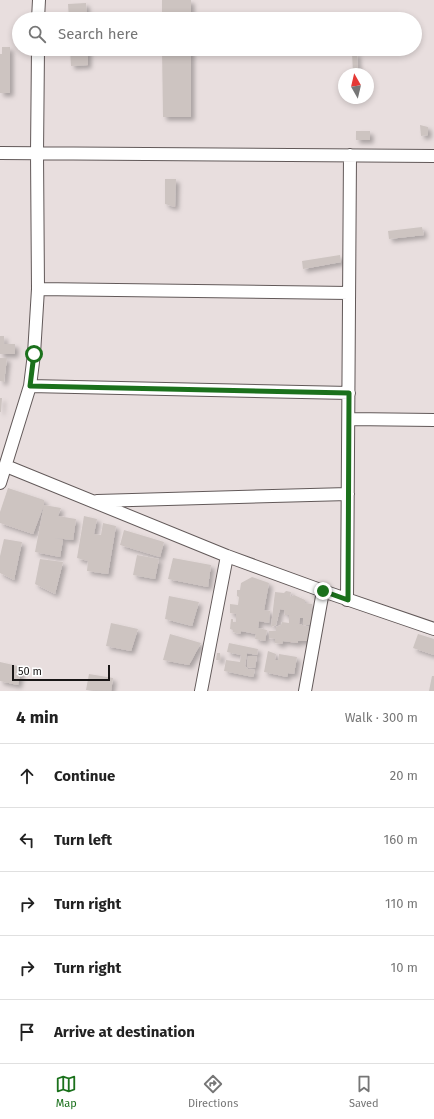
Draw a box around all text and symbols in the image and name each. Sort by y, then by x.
search box [12,12,422,56]
icon: search [26,23,48,45]
text: Search here [58,25,138,43]
north arrow [338,68,374,104]
route start [25,345,43,363]
route end [314,582,332,600]
scale bar [12,663,110,682]
text: 50 m [18,665,42,678]
text: 4 min [16,707,59,728]
text: Walk · 300 m [345,710,418,725]
icon: ahead [16,765,38,787]
text: Continue [54,767,115,785]
text: 20 m [390,768,418,783]
icon: left [16,829,38,851]
text: Turn left [54,831,112,849]
text: 160 m [384,832,418,847]
icon: right [16,893,38,915]
text: Turn right [54,895,121,913]
text: 110 m [385,896,418,911]
icon: right [16,957,38,979]
text: Turn right [54,959,121,977]
text: 10 m [391,960,418,975]
icon: arrive [16,1021,38,1043]
text: Arrive at destination [54,1023,195,1041]
tab: Map [55,1073,77,1110]
tab: Directions [188,1073,238,1110]
tab: Saved [349,1073,379,1110]

